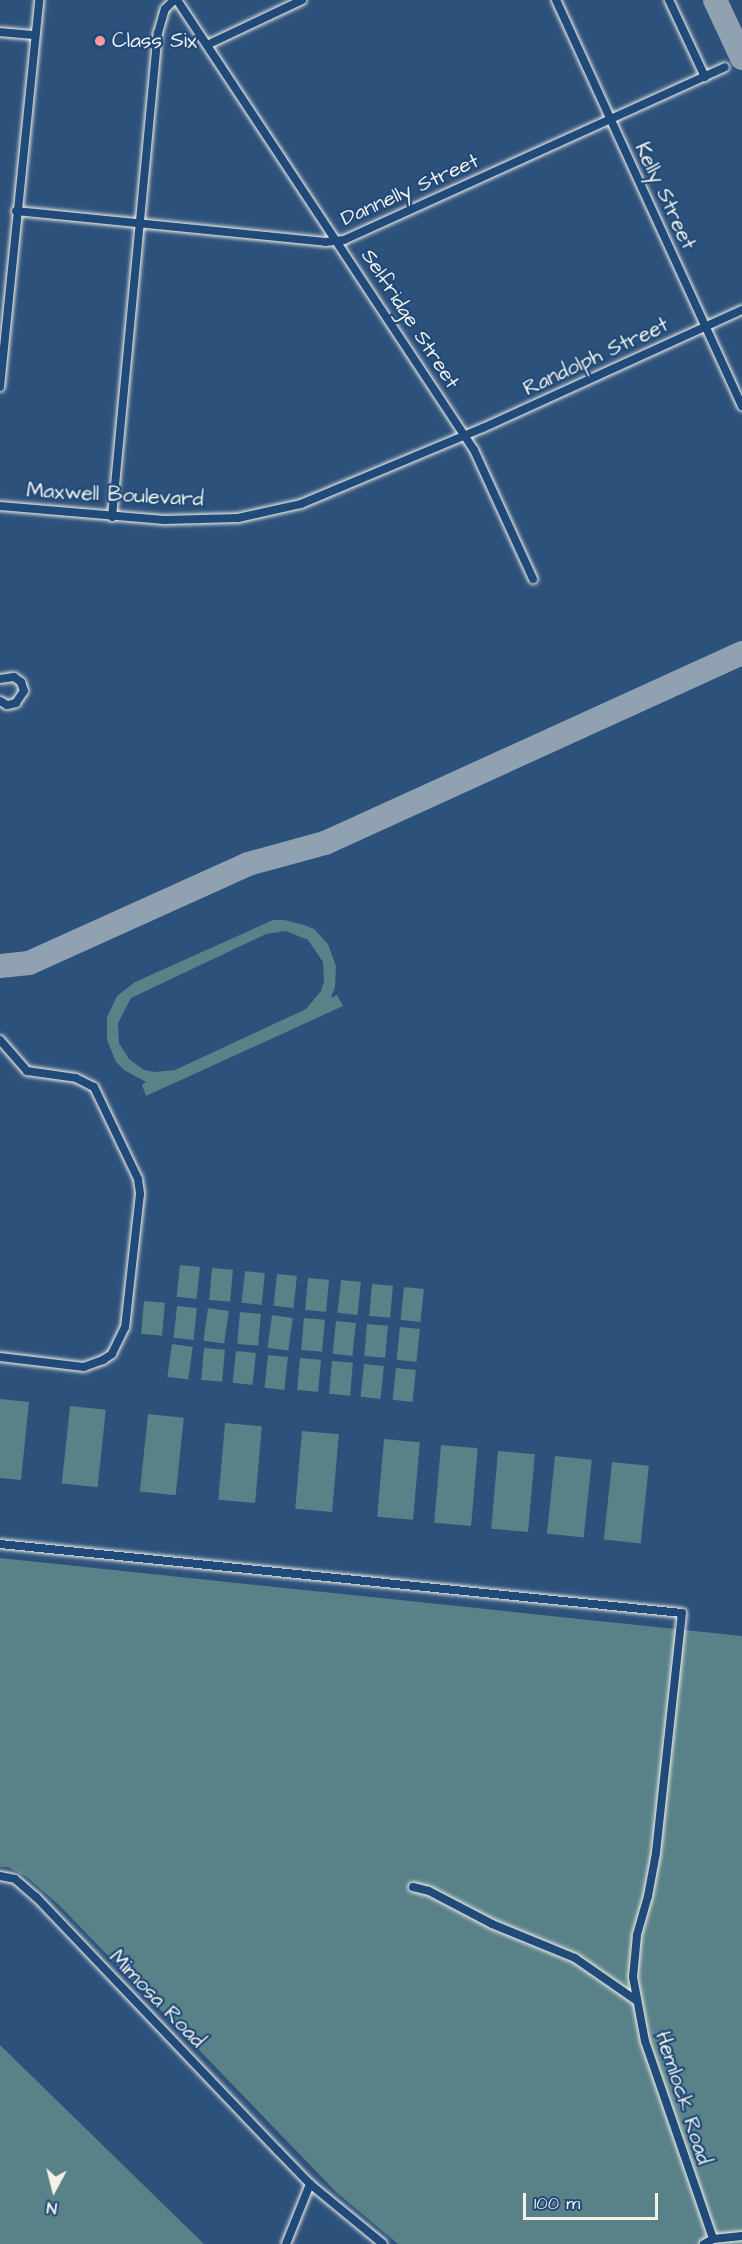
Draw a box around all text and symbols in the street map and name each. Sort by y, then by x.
place label: Class Six [112,28,197,54]
marker: Class Six [93,34,107,48]
street label: Kelly Street [629,138,701,254]
street label: Dannelly Street [337,148,483,232]
street label: Selfridge Street [355,244,465,394]
street label: Randolph Street [519,312,673,402]
street label: Maxwell Boulevard [26,478,204,512]
street label: Mimosa Road [104,1945,210,2053]
street label: Hemlock Road [650,2028,716,2168]
north arrow [24,2160,84,2220]
scale bar [526,2181,661,2219]
text: 100 m [534,2191,580,2216]
text: N [45,2196,58,2219]

